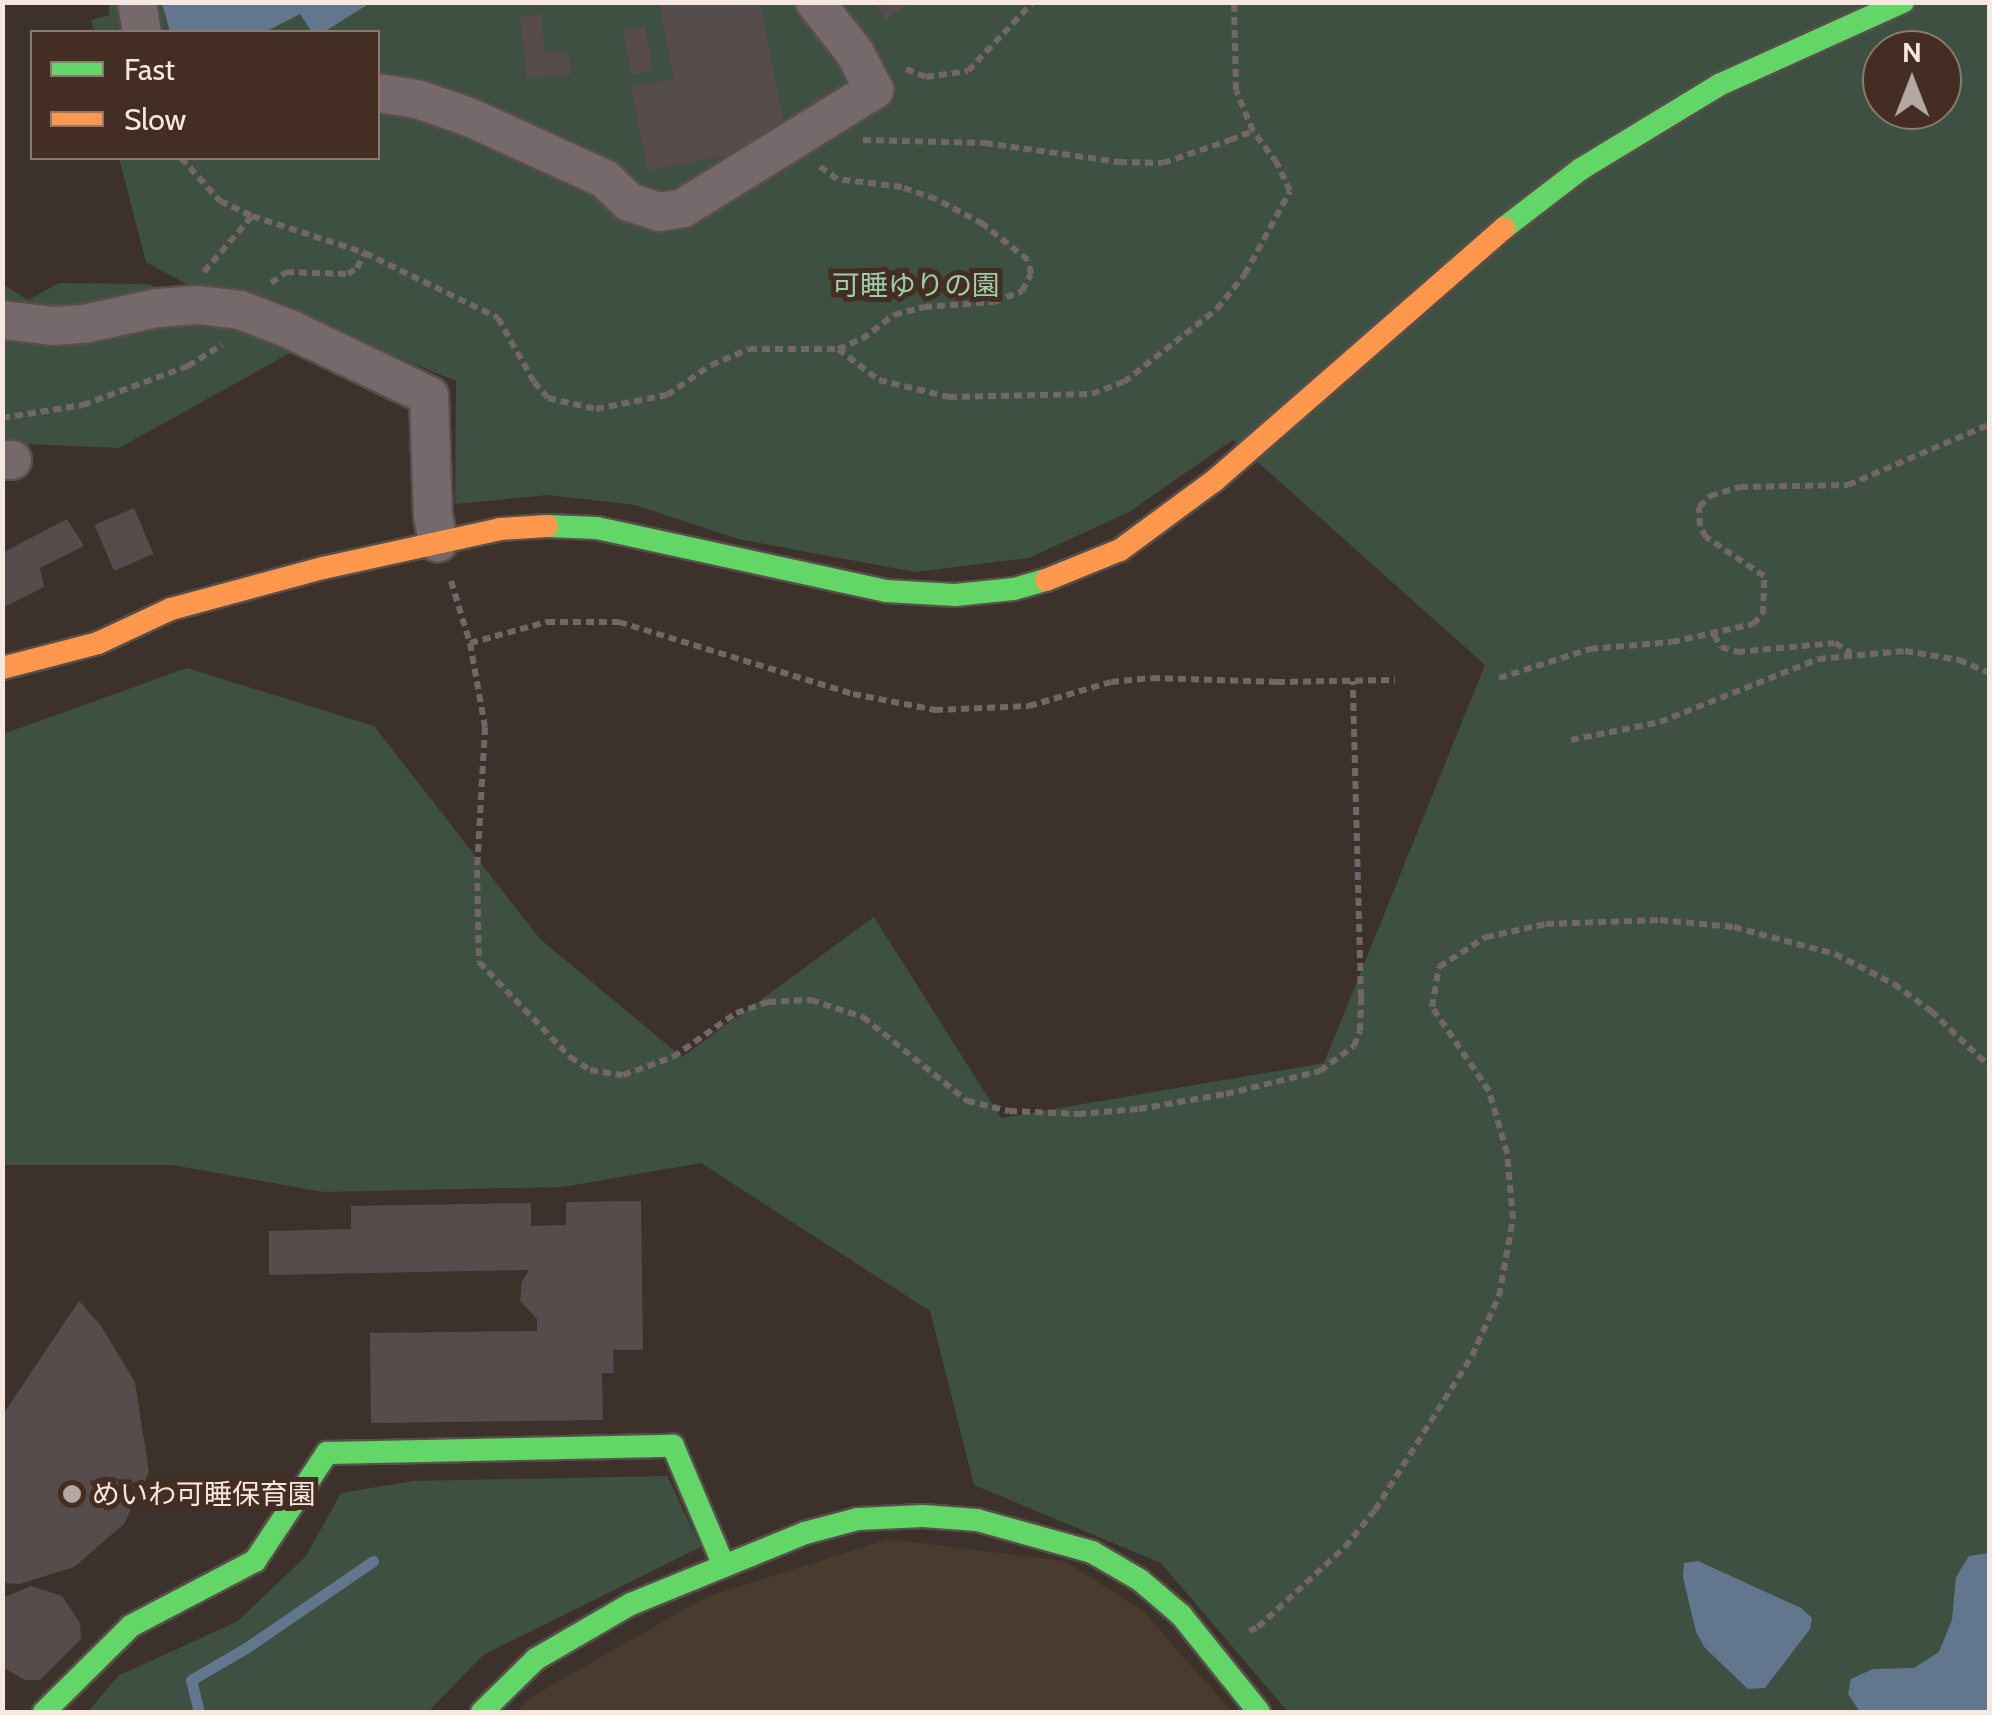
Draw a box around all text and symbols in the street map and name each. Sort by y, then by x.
legend [30,30,380,160]
north arrow [1862,30,1962,130]
text: N [1902,35,1922,69]
text: Fast [124,51,175,88]
text: Slow [124,101,186,138]
park label: 可睡ゆりの園 [832,268,1000,302]
place label: めいわ可睡保育園 [92,1477,316,1511]
marker: めいわ可睡保育園 [61,1483,83,1505]

